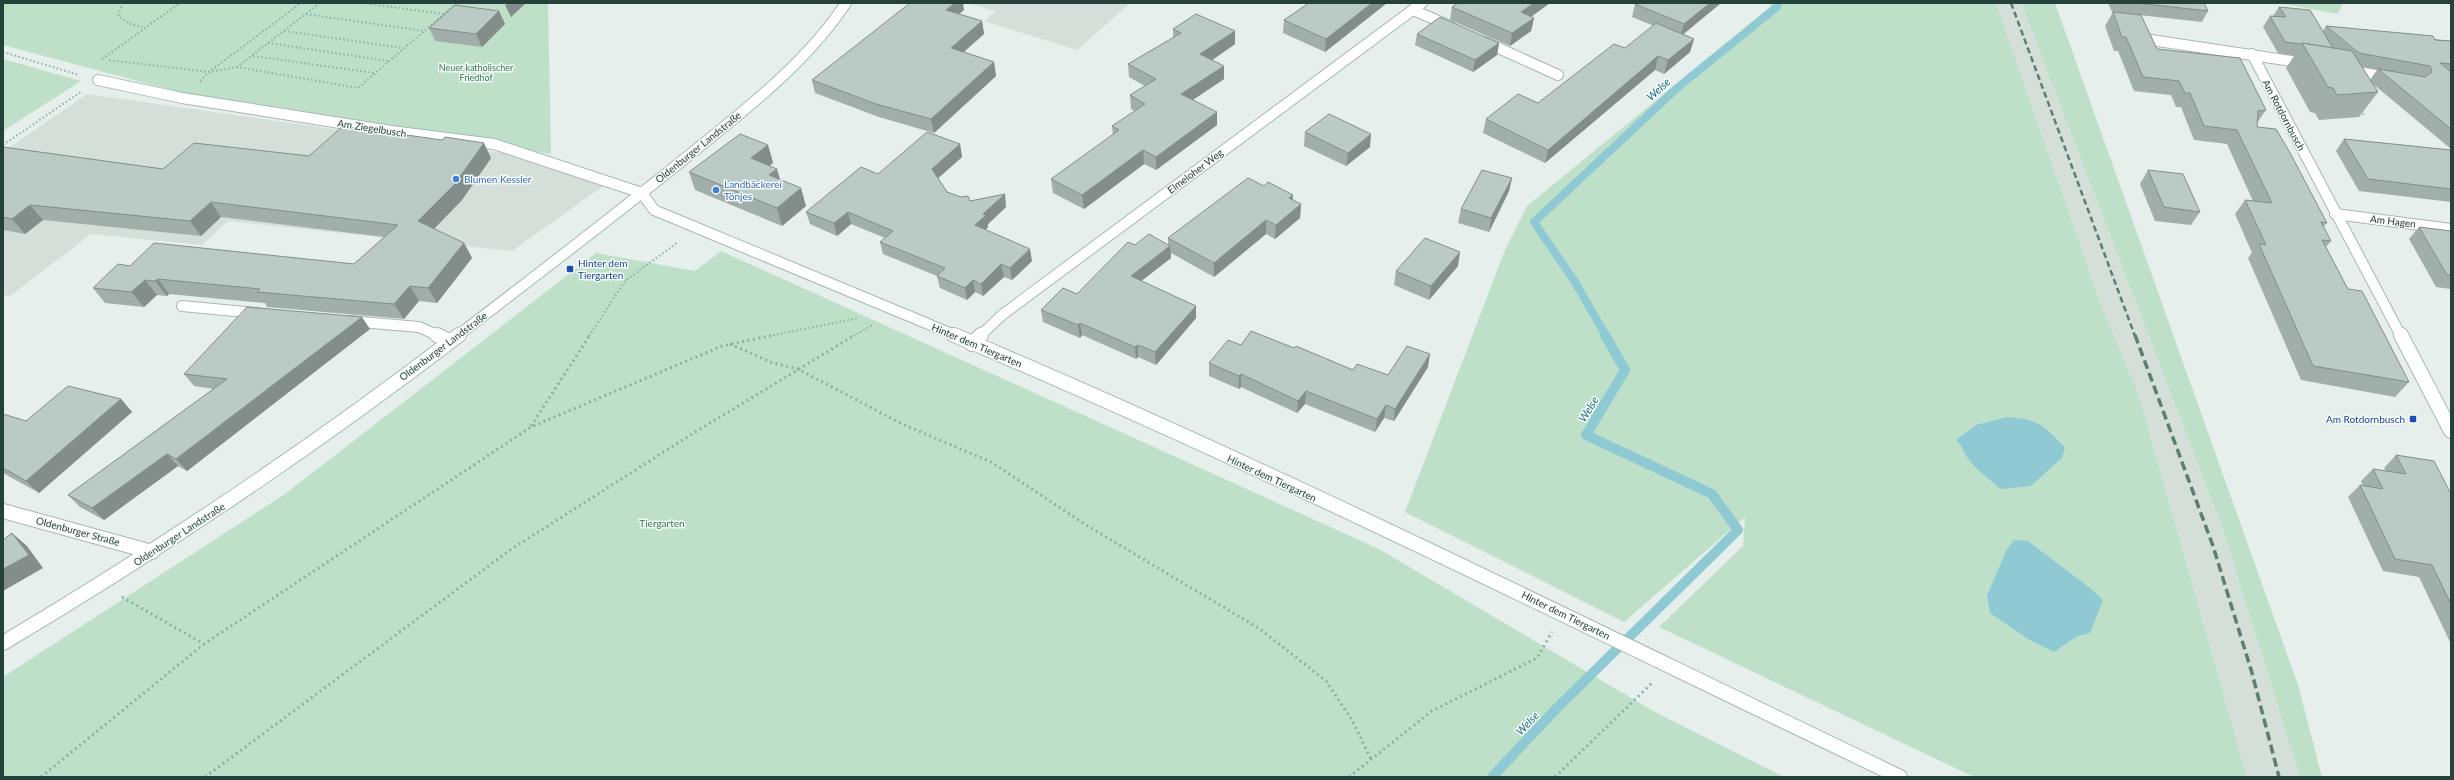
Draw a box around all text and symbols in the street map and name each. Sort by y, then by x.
park label: Neuer katholischer Friedhof [439,62,514,83]
water label: Welse [1644,75,1672,103]
street label: Am Rotdornbusch [2260,77,2308,153]
street label: Oldenburger Landstraße [653,109,743,185]
street label: Am Ziegelbusch [337,117,407,139]
street label: Elmeloher Weg [1165,146,1225,196]
place label: Blumen Kessler [464,173,532,185]
marker: Blumen Kessler [451,174,461,184]
place label: Landbäckerei Tönjes [724,178,782,202]
marker: Landbäckerei Tönjes [711,185,721,195]
street label: Am Hagen [2369,212,2417,230]
place label: Hinter dem Tiergarten [578,257,627,281]
marker: Hinter dem Tiergarten [565,264,575,274]
street label: Oldenburger Landstraße [397,309,489,383]
street label: Hinter dem Tiergarten [930,321,1024,369]
water label: Welse [1575,394,1601,424]
place label: Am Rotdornbusch [2326,413,2405,425]
marker: Am Rotdornbusch [2408,414,2418,424]
street label: Hinter dem Tiergarten [1226,452,1318,504]
street label: Oldenburger Landstraße [131,500,227,568]
street label: Oldenburger Straße [35,514,121,548]
park label: Tiergarten [639,517,685,529]
street label: Hinter dem Tiergarten [1520,588,1612,642]
water label: Welse [1513,709,1541,737]

